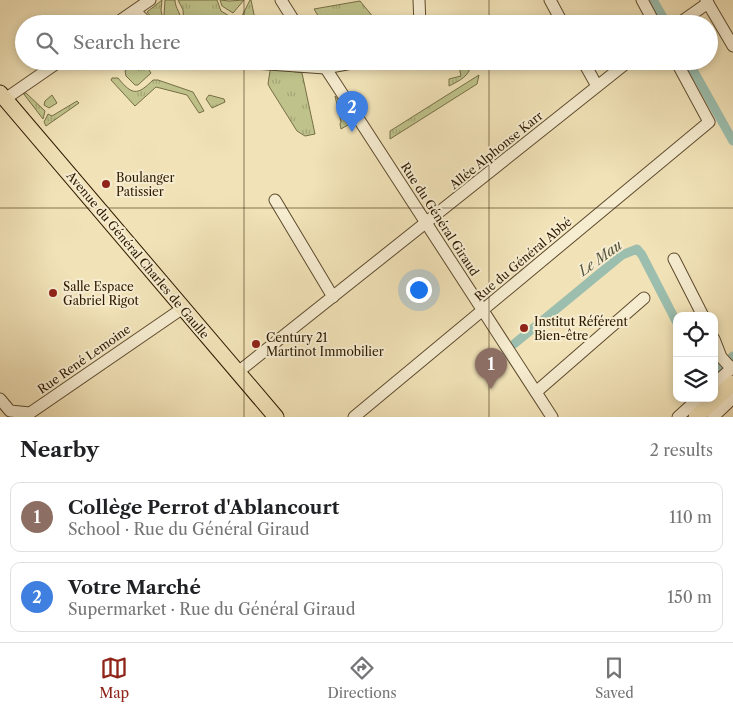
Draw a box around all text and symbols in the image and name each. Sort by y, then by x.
search box [15,15,718,70]
icon: search [33,29,61,57]
text: Search here [73,31,181,54]
pin: 2 [336,91,368,132]
street label: Allée Alphonse Karr [446,108,546,193]
street label: Rue du Général Giraud [398,160,483,279]
street label: Avenue du Général Charles de Gaulle [63,168,213,342]
place label: Boulanger Patissier [116,170,175,199]
marker: Boulanger Patissier [100,178,112,190]
street label: Rue du Général Abbé [471,214,575,304]
water label: Le Mau [574,236,626,280]
your location [406,277,432,303]
place label: Salle Espace Gabriel Rigot [63,279,139,308]
marker: Salle Espace Gabriel Rigot [47,287,59,299]
map controls [673,312,718,402]
button: locate [673,312,718,357]
place label: Institut Référent Bien-être [534,314,629,343]
street label: Rue René Lemoine [35,321,134,397]
marker: Institut Référent Bien-être [518,322,530,334]
place label: Century 21 Martinot Immobilier [266,330,384,359]
marker: Century 21 Martinot Immobilier [250,338,262,350]
pin: 1 [475,348,507,389]
button: layers [673,357,718,402]
text: Nearby [20,437,99,462]
text: 2 results [650,440,713,460]
text: Collège Perrot d'Ablancourt [68,496,339,519]
text: 1 [33,507,41,527]
text: 110 m [669,507,712,527]
text: School · Rue du Général Giraud [68,519,309,539]
text: Votre Marché [68,576,201,599]
text: 2 [32,587,42,607]
text: 150 m [667,587,712,607]
text: Supermarket · Rue du Général Giraud [68,599,355,619]
tab: Map [99,654,129,702]
tab: Directions [327,654,397,702]
tab: Saved [595,654,634,702]

